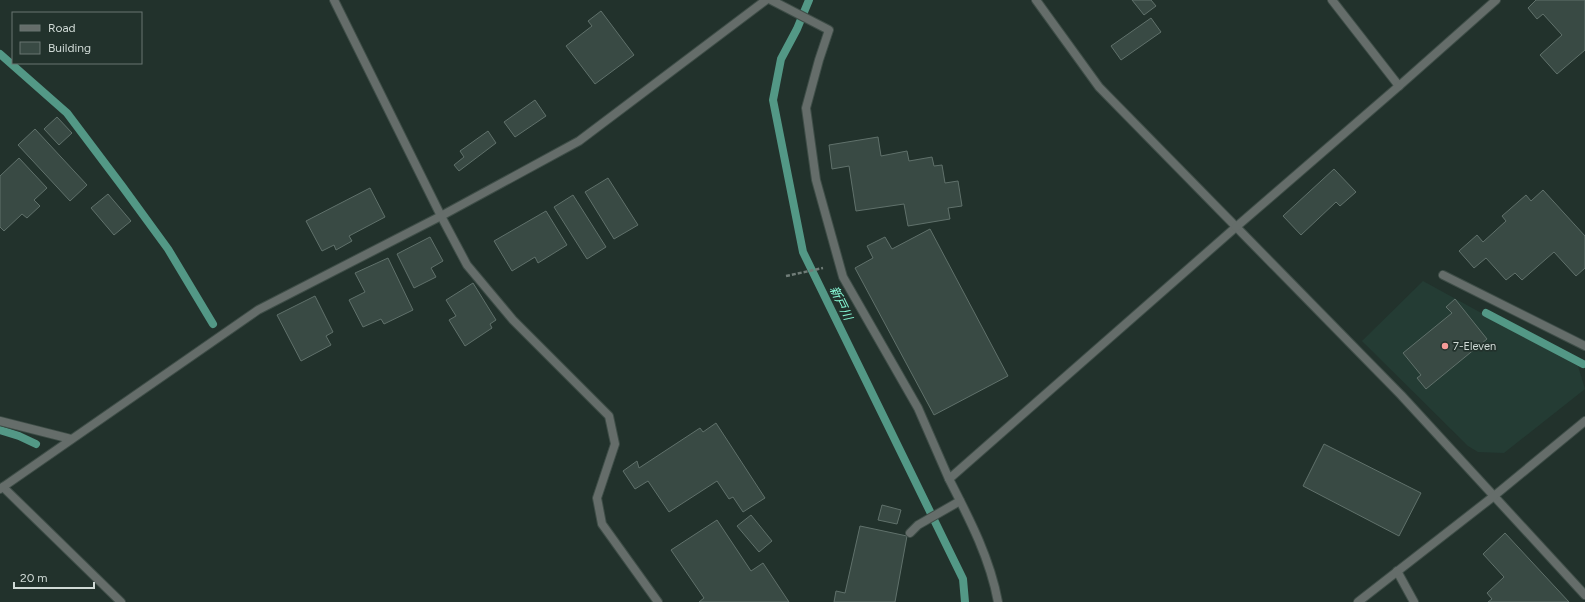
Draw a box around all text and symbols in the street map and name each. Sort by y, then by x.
legend [12,12,142,64]
text: Road [48,21,76,35]
text: Building [48,41,91,55]
water label: 新戸川 [827,284,856,324]
place label: 7-Eleven [1453,340,1496,353]
marker: 7-Eleven [1440,341,1450,351]
scale bar [14,564,94,590]
text: 20 m [20,571,48,585]

